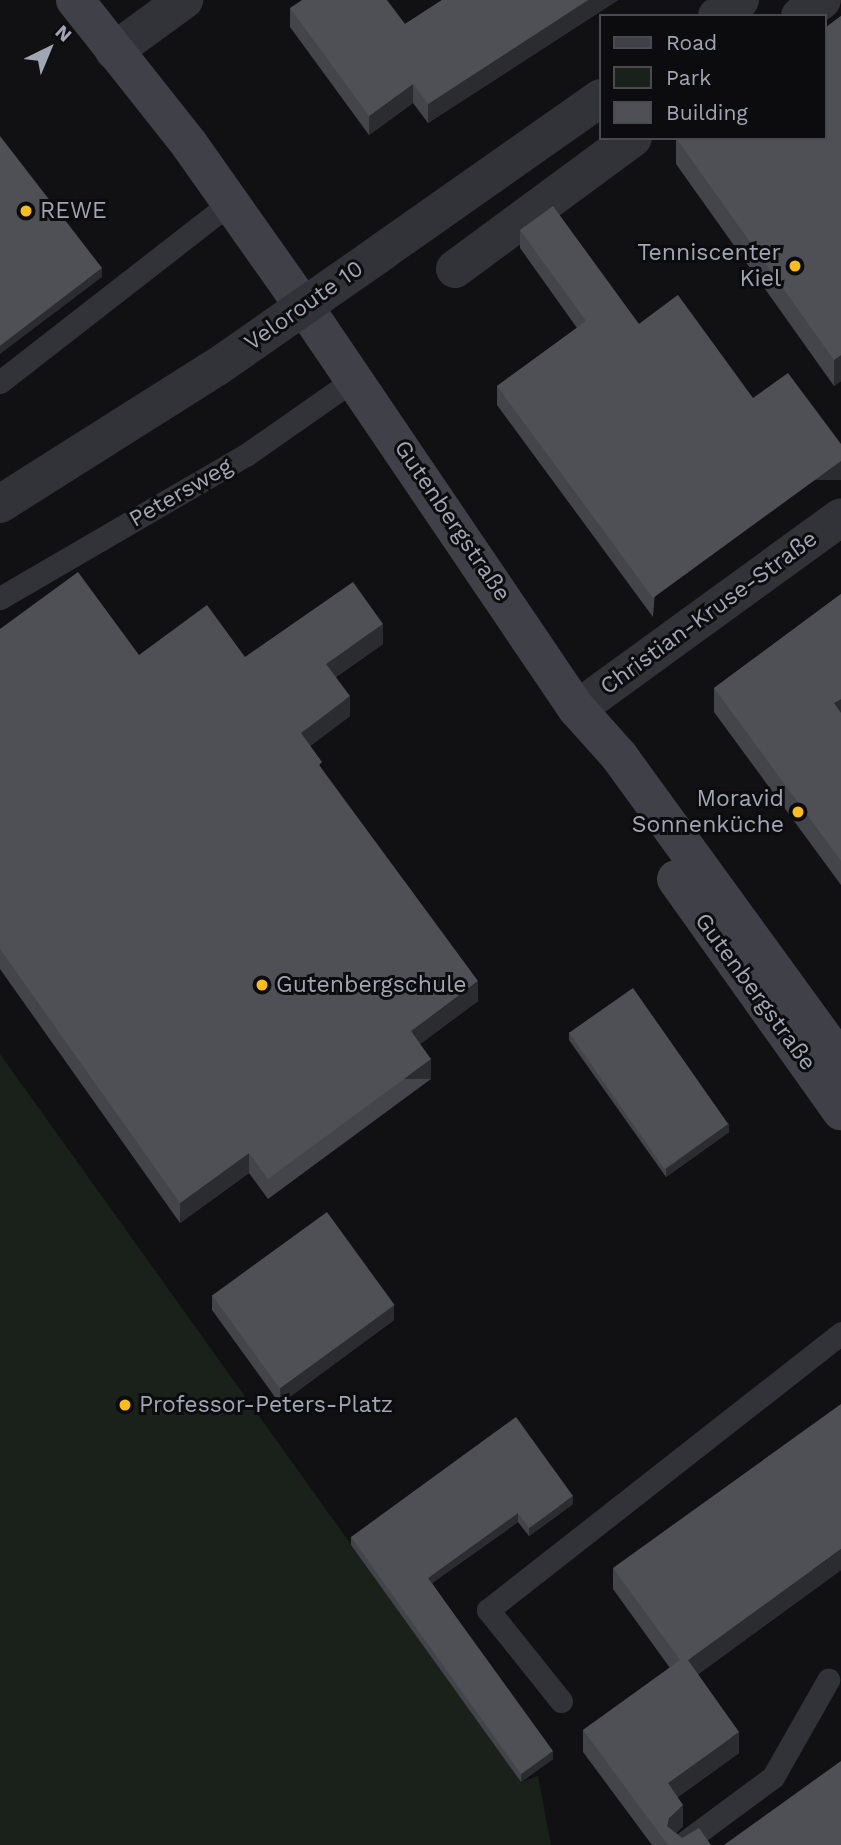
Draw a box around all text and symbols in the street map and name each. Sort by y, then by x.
north arrow [14,14,84,84]
legend [600,14,827,140]
text: N [51,20,77,46]
text: Road [666,30,717,55]
text: Park [666,65,711,90]
text: Building [666,100,748,125]
place label: REWE [40,197,107,225]
marker: REWE [18,203,34,219]
place label: Tenniscenter Kiel [637,239,781,293]
street label: Veloroute 10 [239,255,369,357]
marker: Tenniscenter Kiel [787,258,803,274]
street label: Gutenbergstraße [388,435,516,607]
street label: Petersweg [125,452,237,534]
street label: Christian-Kruse-Straße [595,525,823,701]
place label: Moravid Sonnenküche [632,785,784,839]
marker: Moravid Sonnenküche [790,804,806,820]
street label: Gutenbergstraße [689,908,821,1076]
place label: Gutenbergschule [276,971,466,999]
marker: Gutenbergschule [254,977,270,993]
place label: Professor-Peters-Platz [139,1391,393,1419]
marker: Professor-Peters-Platz [117,1397,133,1413]

